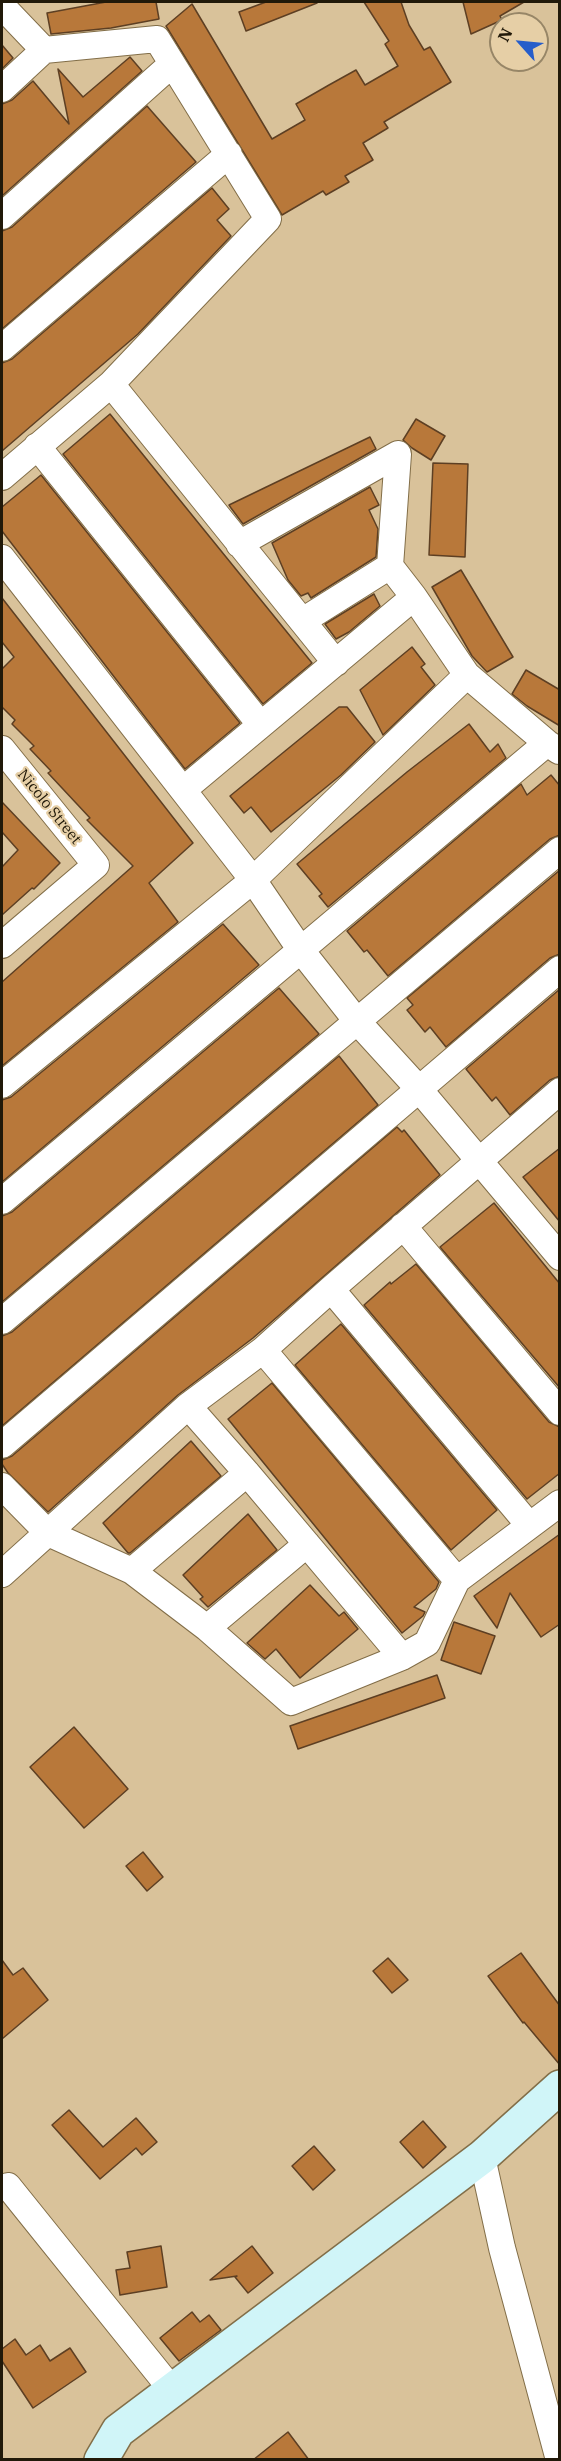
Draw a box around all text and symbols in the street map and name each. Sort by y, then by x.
north arrow [489,12,549,72]
text: N [493,25,517,45]
street label: Nicolo Street [13,766,85,848]

